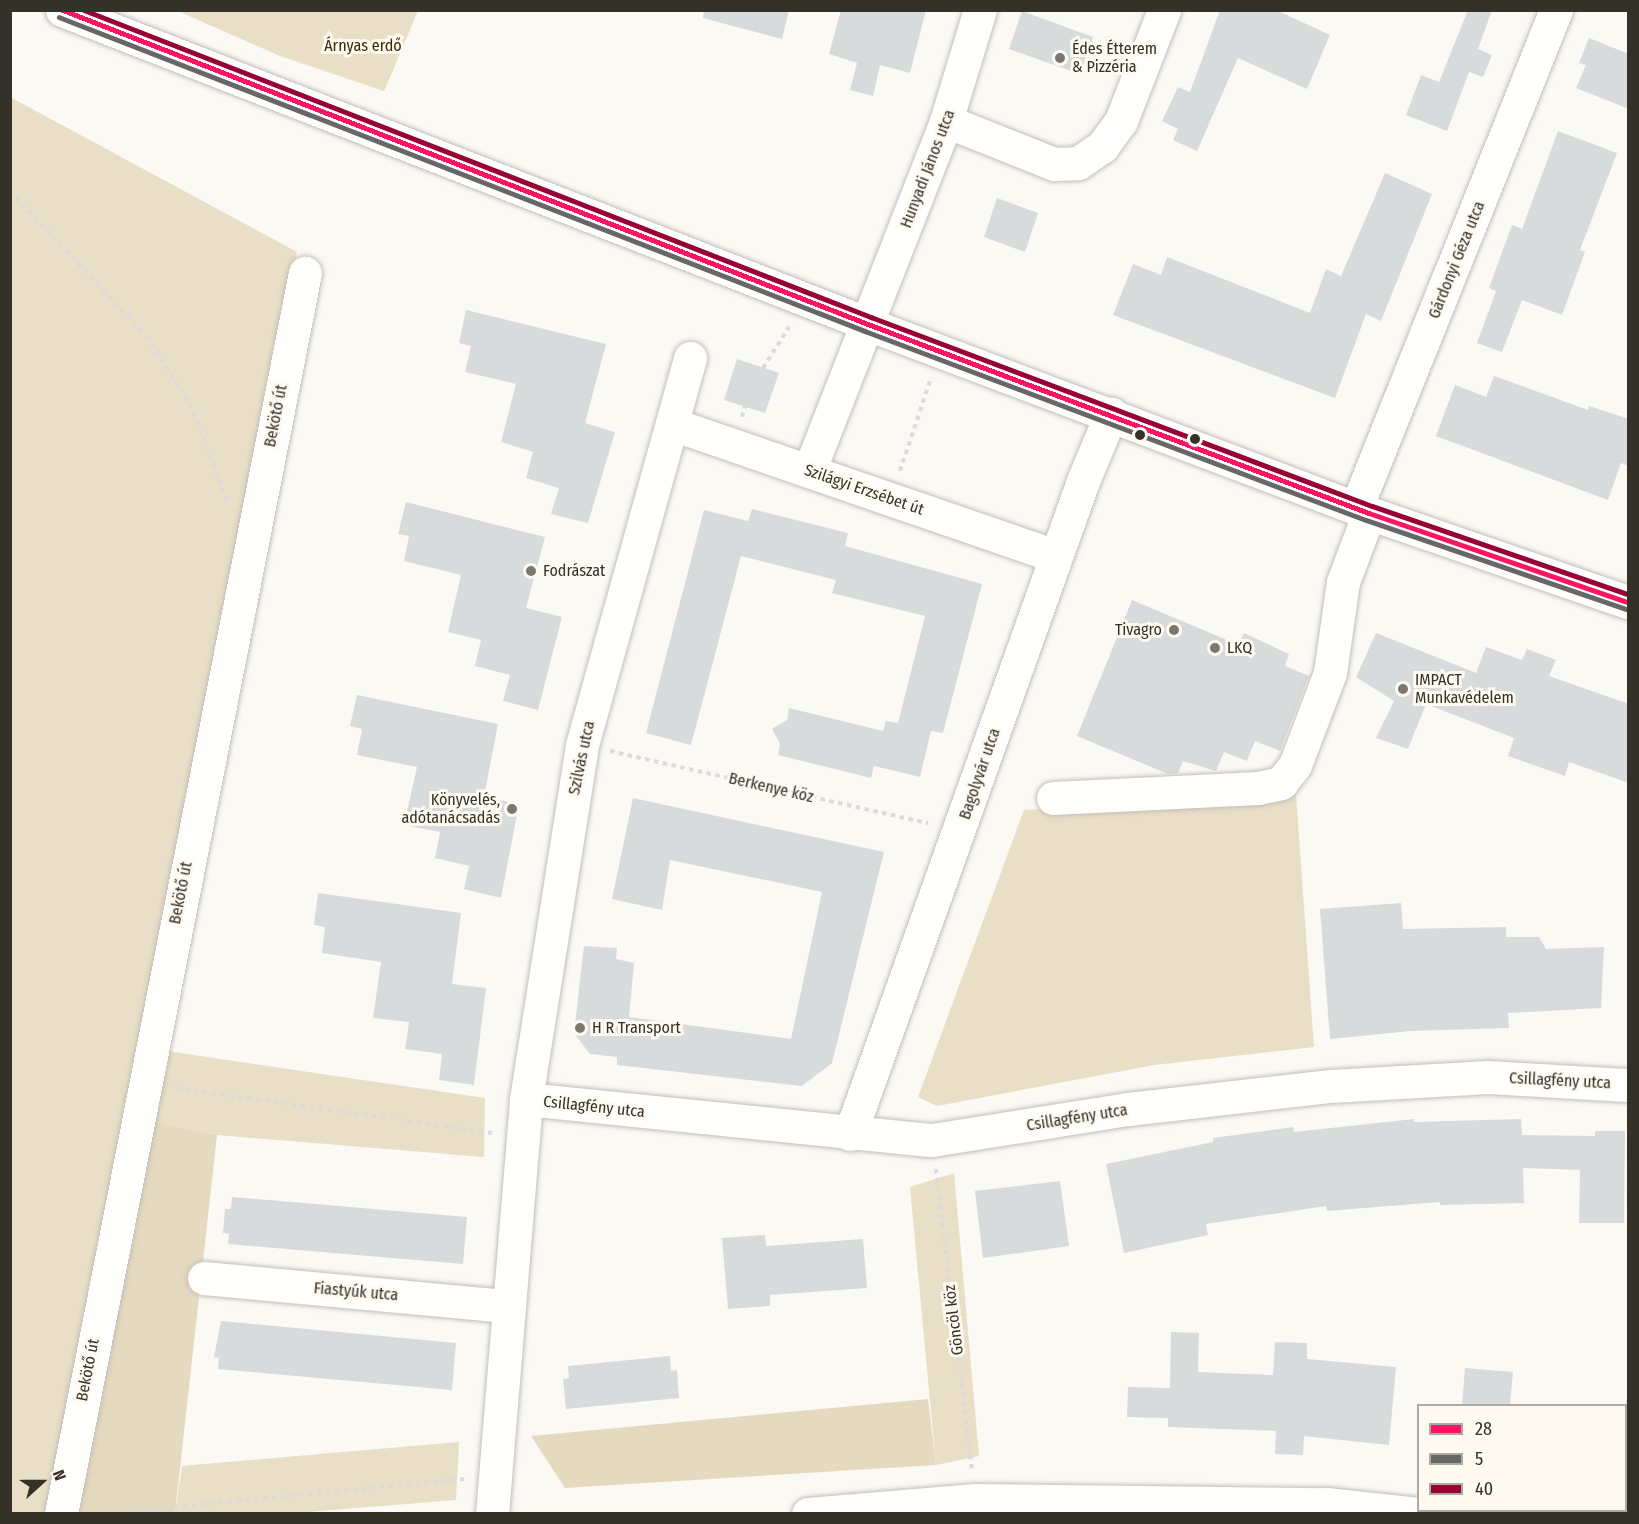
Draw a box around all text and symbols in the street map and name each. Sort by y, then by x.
park label: Árnyas erdő [324,36,402,56]
place label: Édes Étterem & Pizzéria [1072,39,1157,77]
marker: Édes Étterem & Pizzéria [1053,51,1067,65]
street label: Hunyadi János utca [897,107,959,231]
street label: Gárdonyi Géza utca [1425,198,1489,322]
street label: Bekötő út [261,383,291,449]
unlabelled marker [1134,429,1146,441]
unlabelled marker [1189,433,1201,445]
street label: Szilágyi Erzsébet út [802,461,926,519]
place label: Fodrászat [543,561,605,581]
marker: Fodrászat [524,564,538,578]
place label: Tivagro [1115,620,1162,640]
marker: Tivagro [1167,623,1181,637]
place label: LKQ [1227,638,1252,658]
marker: LKQ [1208,641,1222,655]
place label: IMPACT Munkavédelem [1415,670,1514,708]
marker: IMPACT Munkavédelem [1396,682,1410,696]
street label: Szilvás utca [565,719,599,797]
street label: Bagolyvár utca [955,726,1005,822]
street label: Berkenye köz [727,769,815,807]
place label: Könyvelés, adótanácsadás [401,790,500,828]
marker: Könyvelés, adótanácsadás [505,802,519,816]
street label: Bekötő út [166,860,196,926]
place label: H R Transport [592,1018,681,1038]
marker: H R Transport [573,1021,587,1035]
street label: Csillagfény utca [1509,1069,1611,1093]
street label: Csillagfény utca [542,1092,646,1122]
street label: Csillagfény utca [1025,1101,1129,1135]
street label: Fiastyúk utca [313,1279,399,1305]
street label: Göncöl köz [940,1284,968,1356]
street label: Bekötő út [73,1337,103,1403]
legend [1417,1404,1627,1512]
text: 28 [1475,1418,1492,1440]
text: 5 [1475,1448,1483,1470]
north arrow [12,1452,72,1512]
text: N [49,1467,70,1483]
text: 40 [1475,1478,1493,1500]

